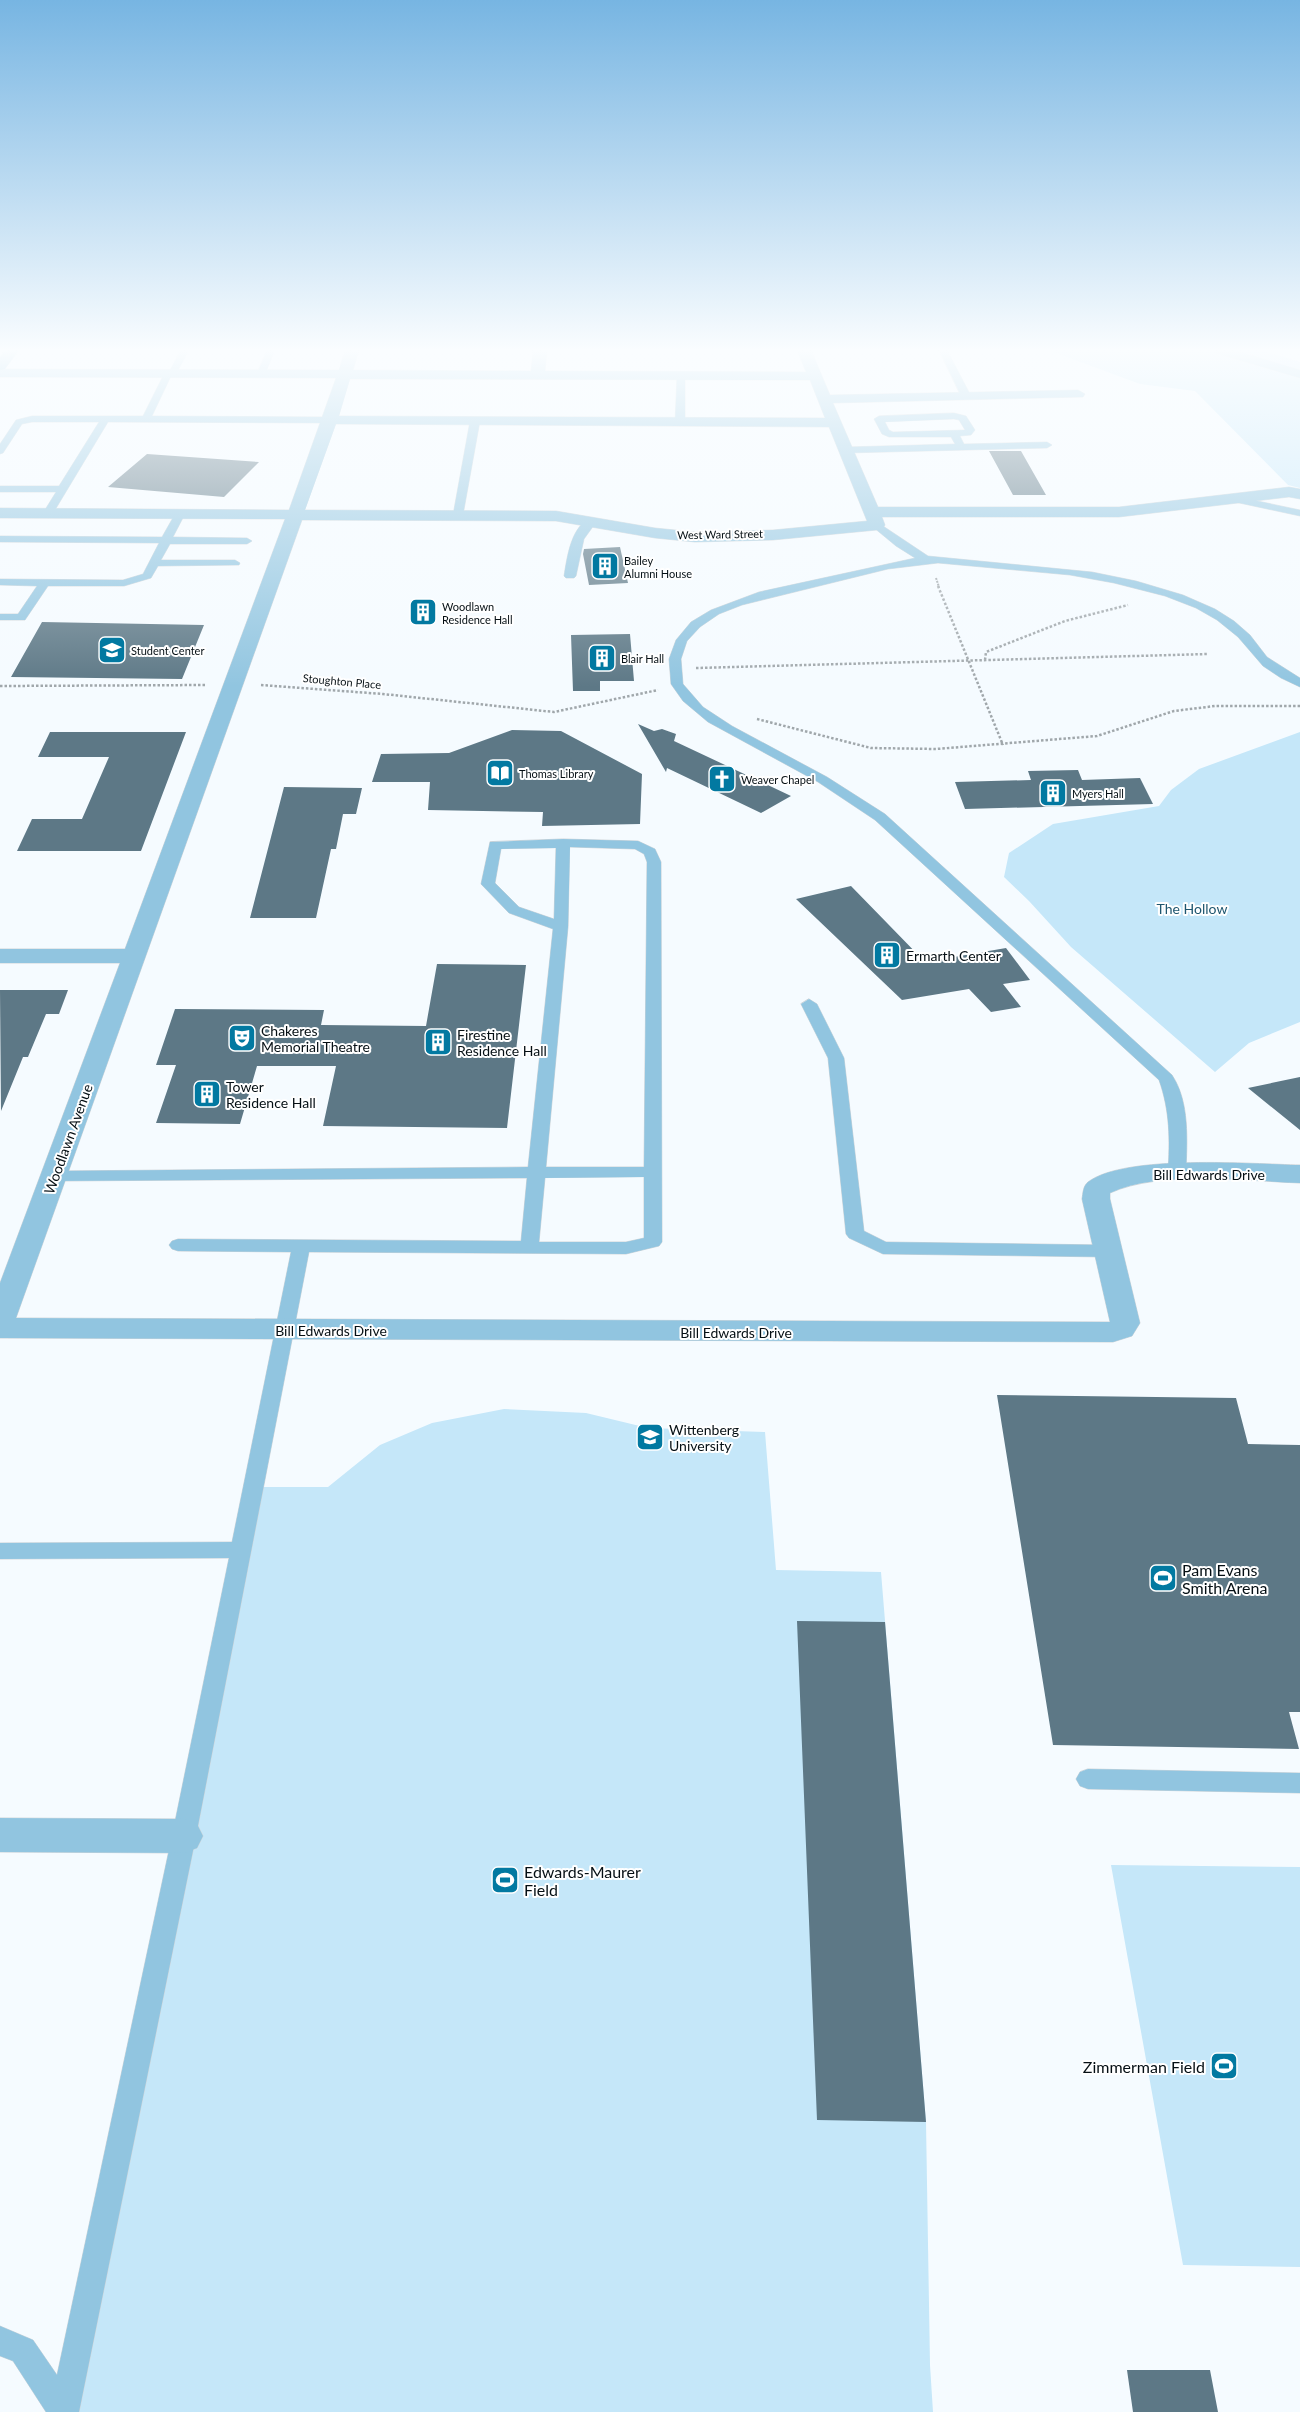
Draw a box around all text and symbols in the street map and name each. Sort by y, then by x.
street label: West Ward Street [677,527,763,541]
building icon: Bailey Alumni House [590,551,620,581]
place label: Bailey Alumni House [624,554,692,580]
building icon: Woodlawn Residence Hall [408,597,438,627]
place label: Woodlawn Residence Hall [442,600,513,626]
school or university icon: Student Center [97,635,127,665]
building icon: Blair Hall [587,643,617,673]
place label: Student Center [131,644,204,657]
place label: Blair Hall [621,652,664,665]
street label: Stoughton Place [302,671,382,691]
library icon: Thomas Library [485,758,515,788]
church icon: Weaver Chapel [707,764,737,794]
place label: Thomas Library [519,767,594,780]
place label: Weaver Chapel [741,773,814,786]
building icon: Myers Hall [1038,778,1068,808]
place label: Myers Hall [1072,787,1124,800]
park label: The Hollow [1157,900,1227,917]
building icon: Ermarth Center [872,940,902,970]
place label: Ermarth Center [906,947,1001,964]
place label: Chakeres Memorial Theatre [261,1022,370,1055]
theatre icon: Chakeres Memorial Theatre [227,1023,257,1053]
place label: Firestine Residence Hall [457,1026,547,1059]
building icon: Firestine Residence Hall [423,1027,453,1057]
place label: Tower Residence Hall [226,1078,316,1111]
building icon: Tower Residence Hall [192,1079,222,1109]
street label: Woodlawn Avenue [40,1082,96,1196]
street label: Bill Edwards Drive [1153,1166,1265,1183]
street label: Bill Edwards Drive [275,1322,387,1339]
street label: Bill Edwards Drive [680,1324,792,1341]
place label: Wittenberg University [669,1421,739,1454]
school or university icon: Wittenberg University [635,1422,665,1452]
place label: Pam Evans Smith Arena [1182,1560,1267,1597]
sports icon: Pam Evans Smith Arena [1148,1563,1178,1593]
place label: Edwards-Maurer Field [524,1862,641,1899]
sports icon: Edwards-Maurer Field [490,1865,520,1895]
sports icon: Zimmerman Field [1209,2051,1239,2081]
place label: Zimmerman Field [1083,2057,1205,2076]

